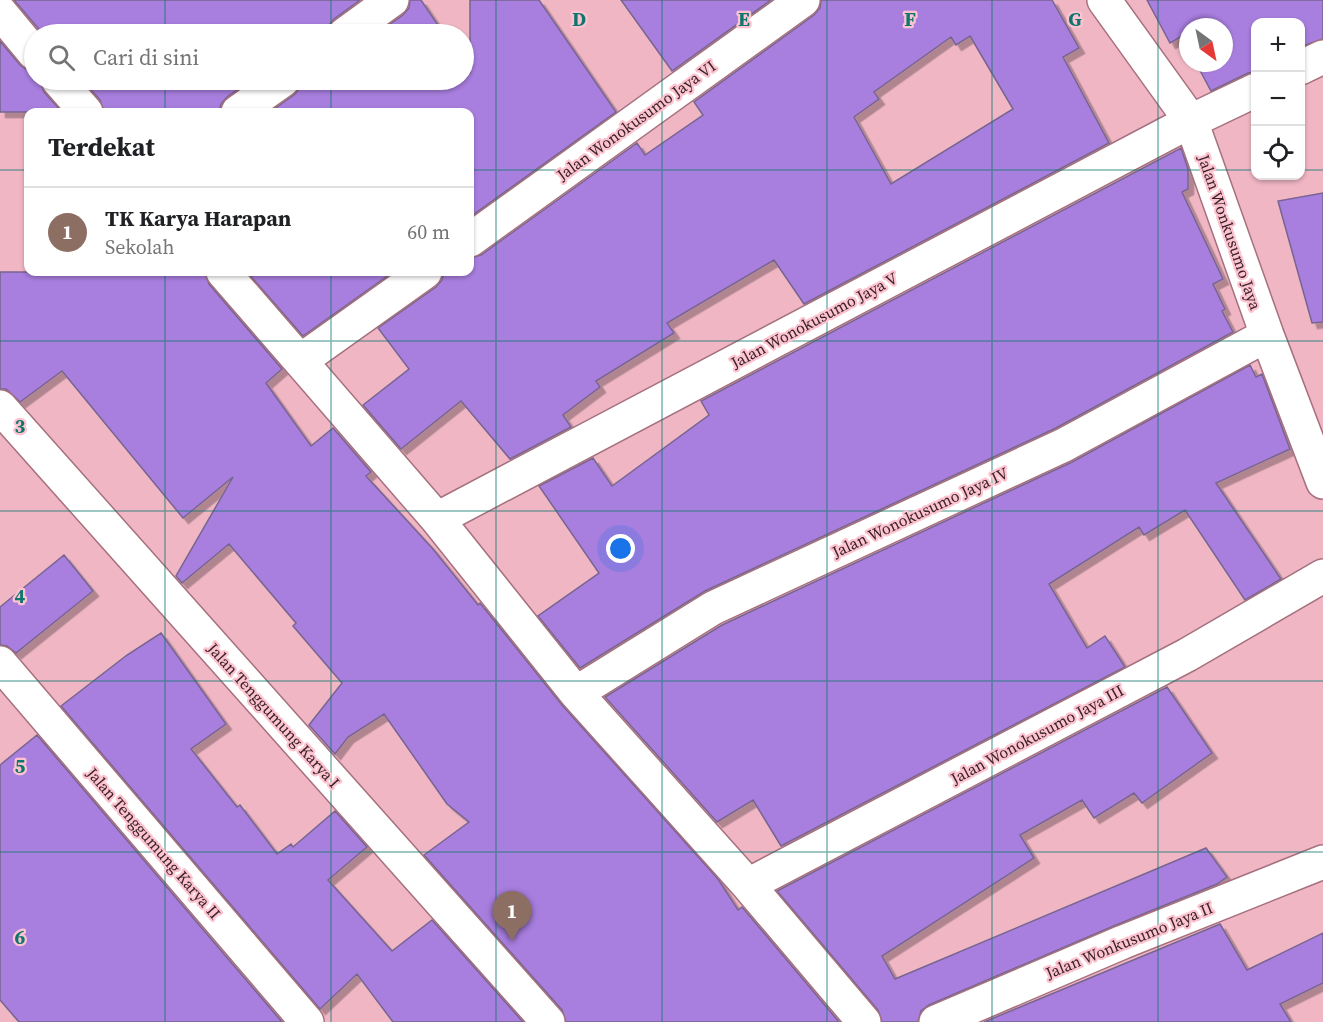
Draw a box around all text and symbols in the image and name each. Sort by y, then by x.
text: D [572,5,586,33]
text: E [738,5,750,33]
text: F [904,5,916,33]
text: G [1068,5,1082,33]
north arrow [1179,18,1233,72]
map controls [1251,18,1305,180]
button: + [1251,18,1305,72]
search box [24,24,474,90]
icon: search [45,41,78,74]
text: Cari di sini [93,42,199,72]
street label: Jalan Wonokusumo Jaya VI [551,55,720,186]
button: − [1251,72,1305,126]
button: locate [1251,126,1305,180]
text: Terdekat [48,129,155,165]
street label: Jalan Wonkusumo Jaya [1193,150,1267,313]
text: TK Karya Harapan [105,203,291,233]
text: 1 [62,218,73,246]
text: 60 m [407,218,450,246]
text: Sekolah [105,233,175,261]
street label: Jalan Wonokusumo Jaya V [726,267,901,374]
text: 3 [15,412,26,440]
street label: Jalan Wonokusumo Jaya IV [827,461,1012,563]
your location [606,534,635,563]
text: 4 [15,582,26,610]
street label: Jalan Tenggumung Karya I [202,637,345,792]
street label: Jalan Wonokusumo Jaya III [946,679,1127,790]
text: 5 [15,752,26,780]
street label: Jalan Tenggumung Karya II [81,762,226,924]
pin: 1 [492,892,532,941]
street label: Jalan Wonkusumo Jaya II [1041,896,1216,984]
text: 6 [15,923,26,951]

